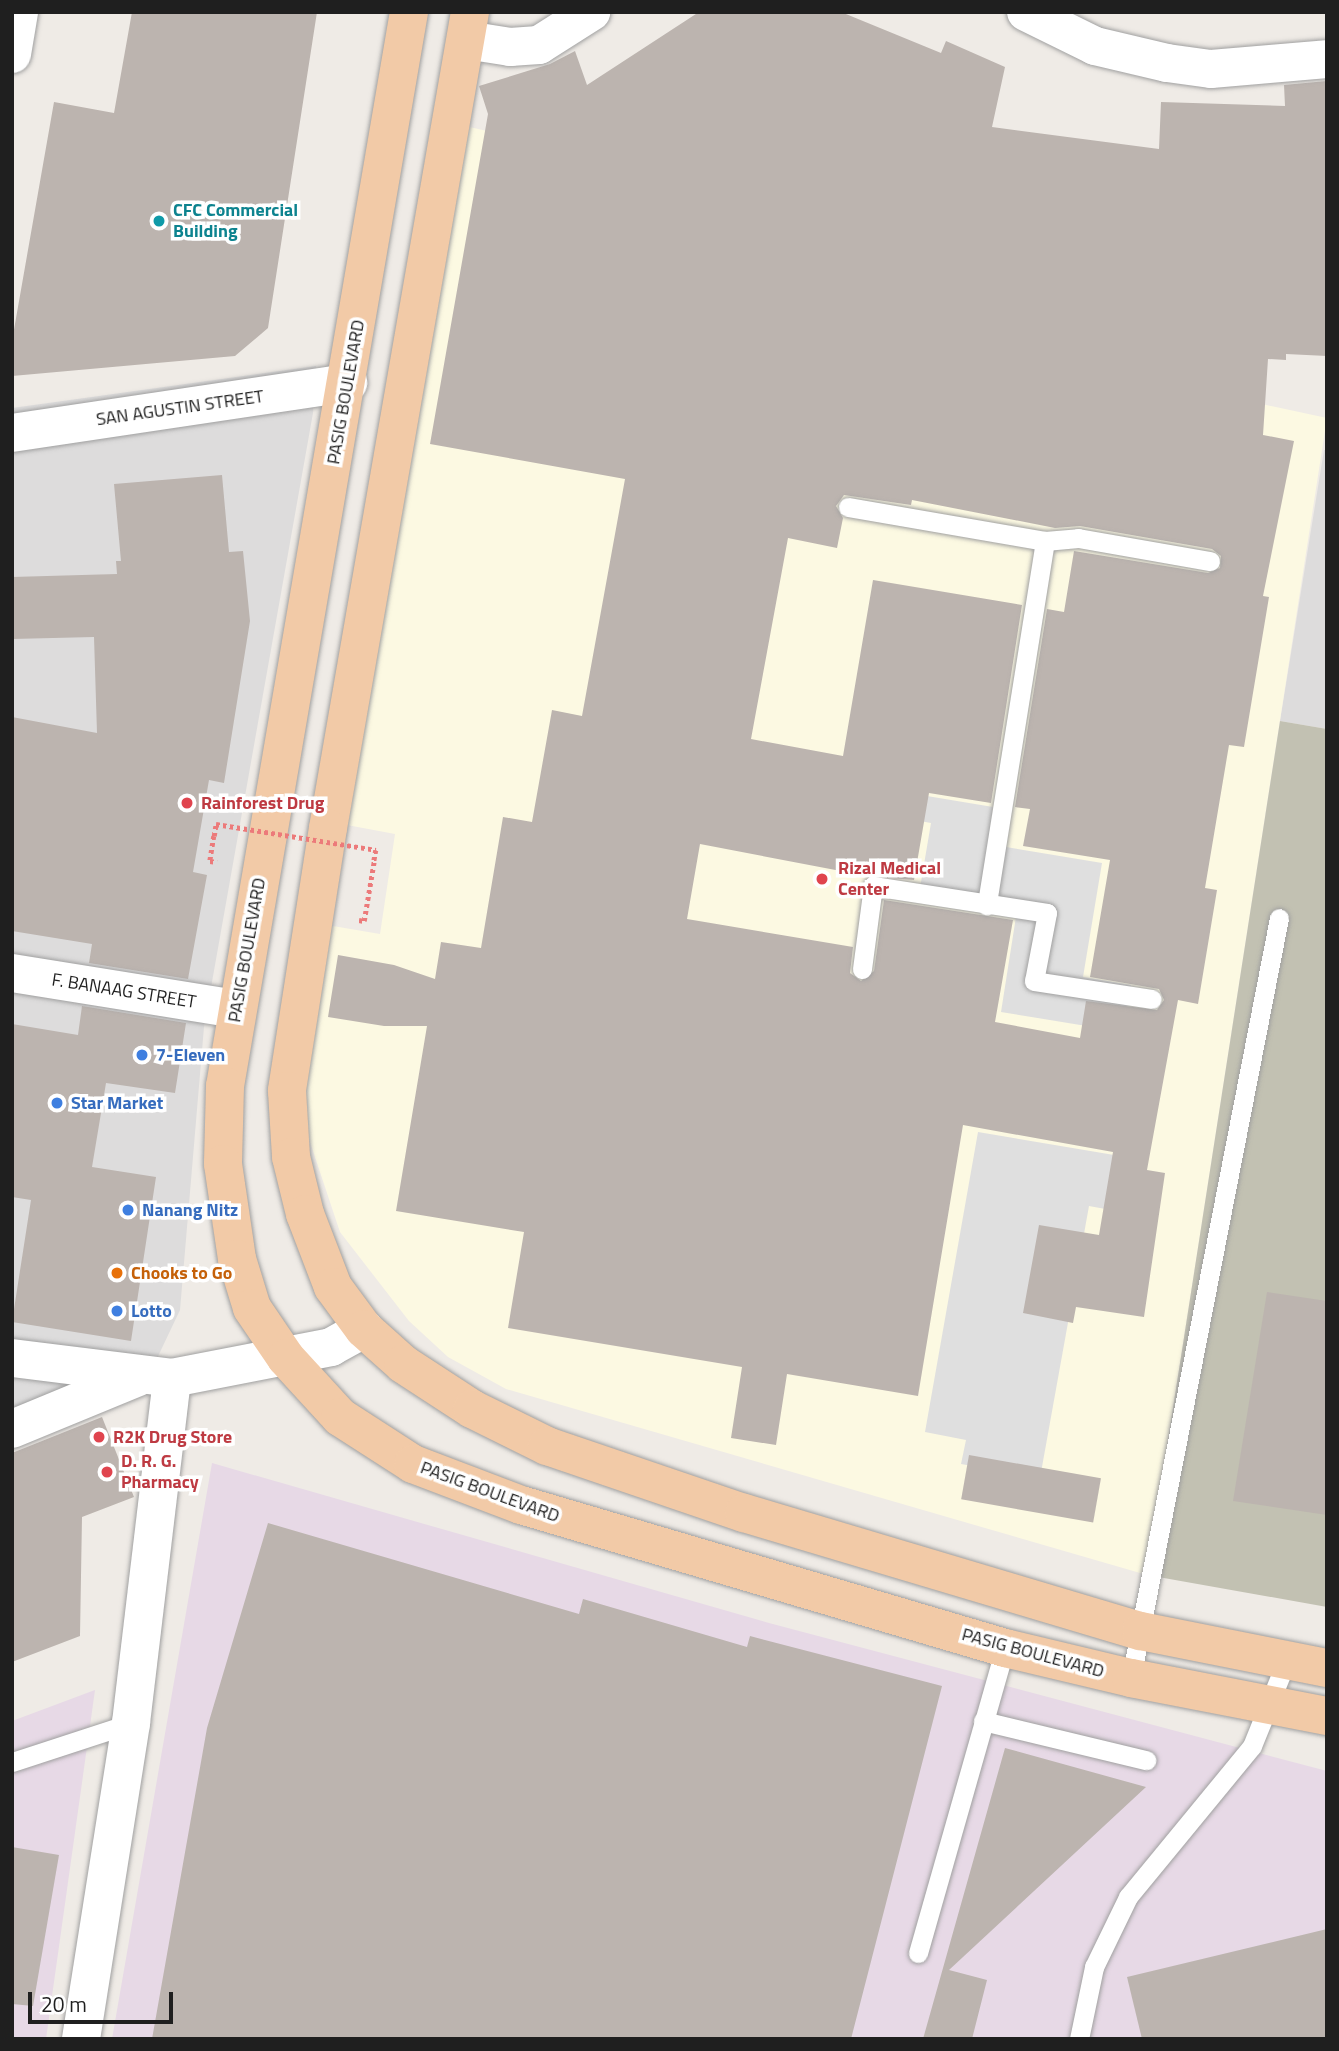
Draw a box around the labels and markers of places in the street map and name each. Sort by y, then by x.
place label: CFC Commercial Building [173,200,298,242]
marker: CFC Commercial Building [151,213,167,229]
place label: Rainforest Drug [201,792,324,814]
marker: Rainforest Drug [179,795,195,811]
place label: Rizal Medical Center [838,858,941,900]
marker: Rizal Medical Center [812,869,832,889]
place label: 7-Eleven [156,1044,225,1066]
marker: 7-Eleven [134,1047,150,1063]
place label: Star Market [71,1092,163,1114]
marker: Star Market [49,1095,65,1111]
place label: Nanang Nitz [142,1199,238,1221]
marker: Nanang Nitz [120,1202,136,1218]
place label: Chooks to Go [131,1262,232,1284]
marker: Chooks to Go [109,1265,125,1281]
place label: Lotto [131,1300,172,1322]
marker: Lotto [109,1303,125,1319]
place label: R2K Drug Store [113,1426,232,1448]
marker: R2K Drug Store [91,1429,107,1445]
place label: D. R. G. Pharmacy [121,1451,199,1494]
marker: D. R. G. Pharmacy [99,1464,115,1480]

